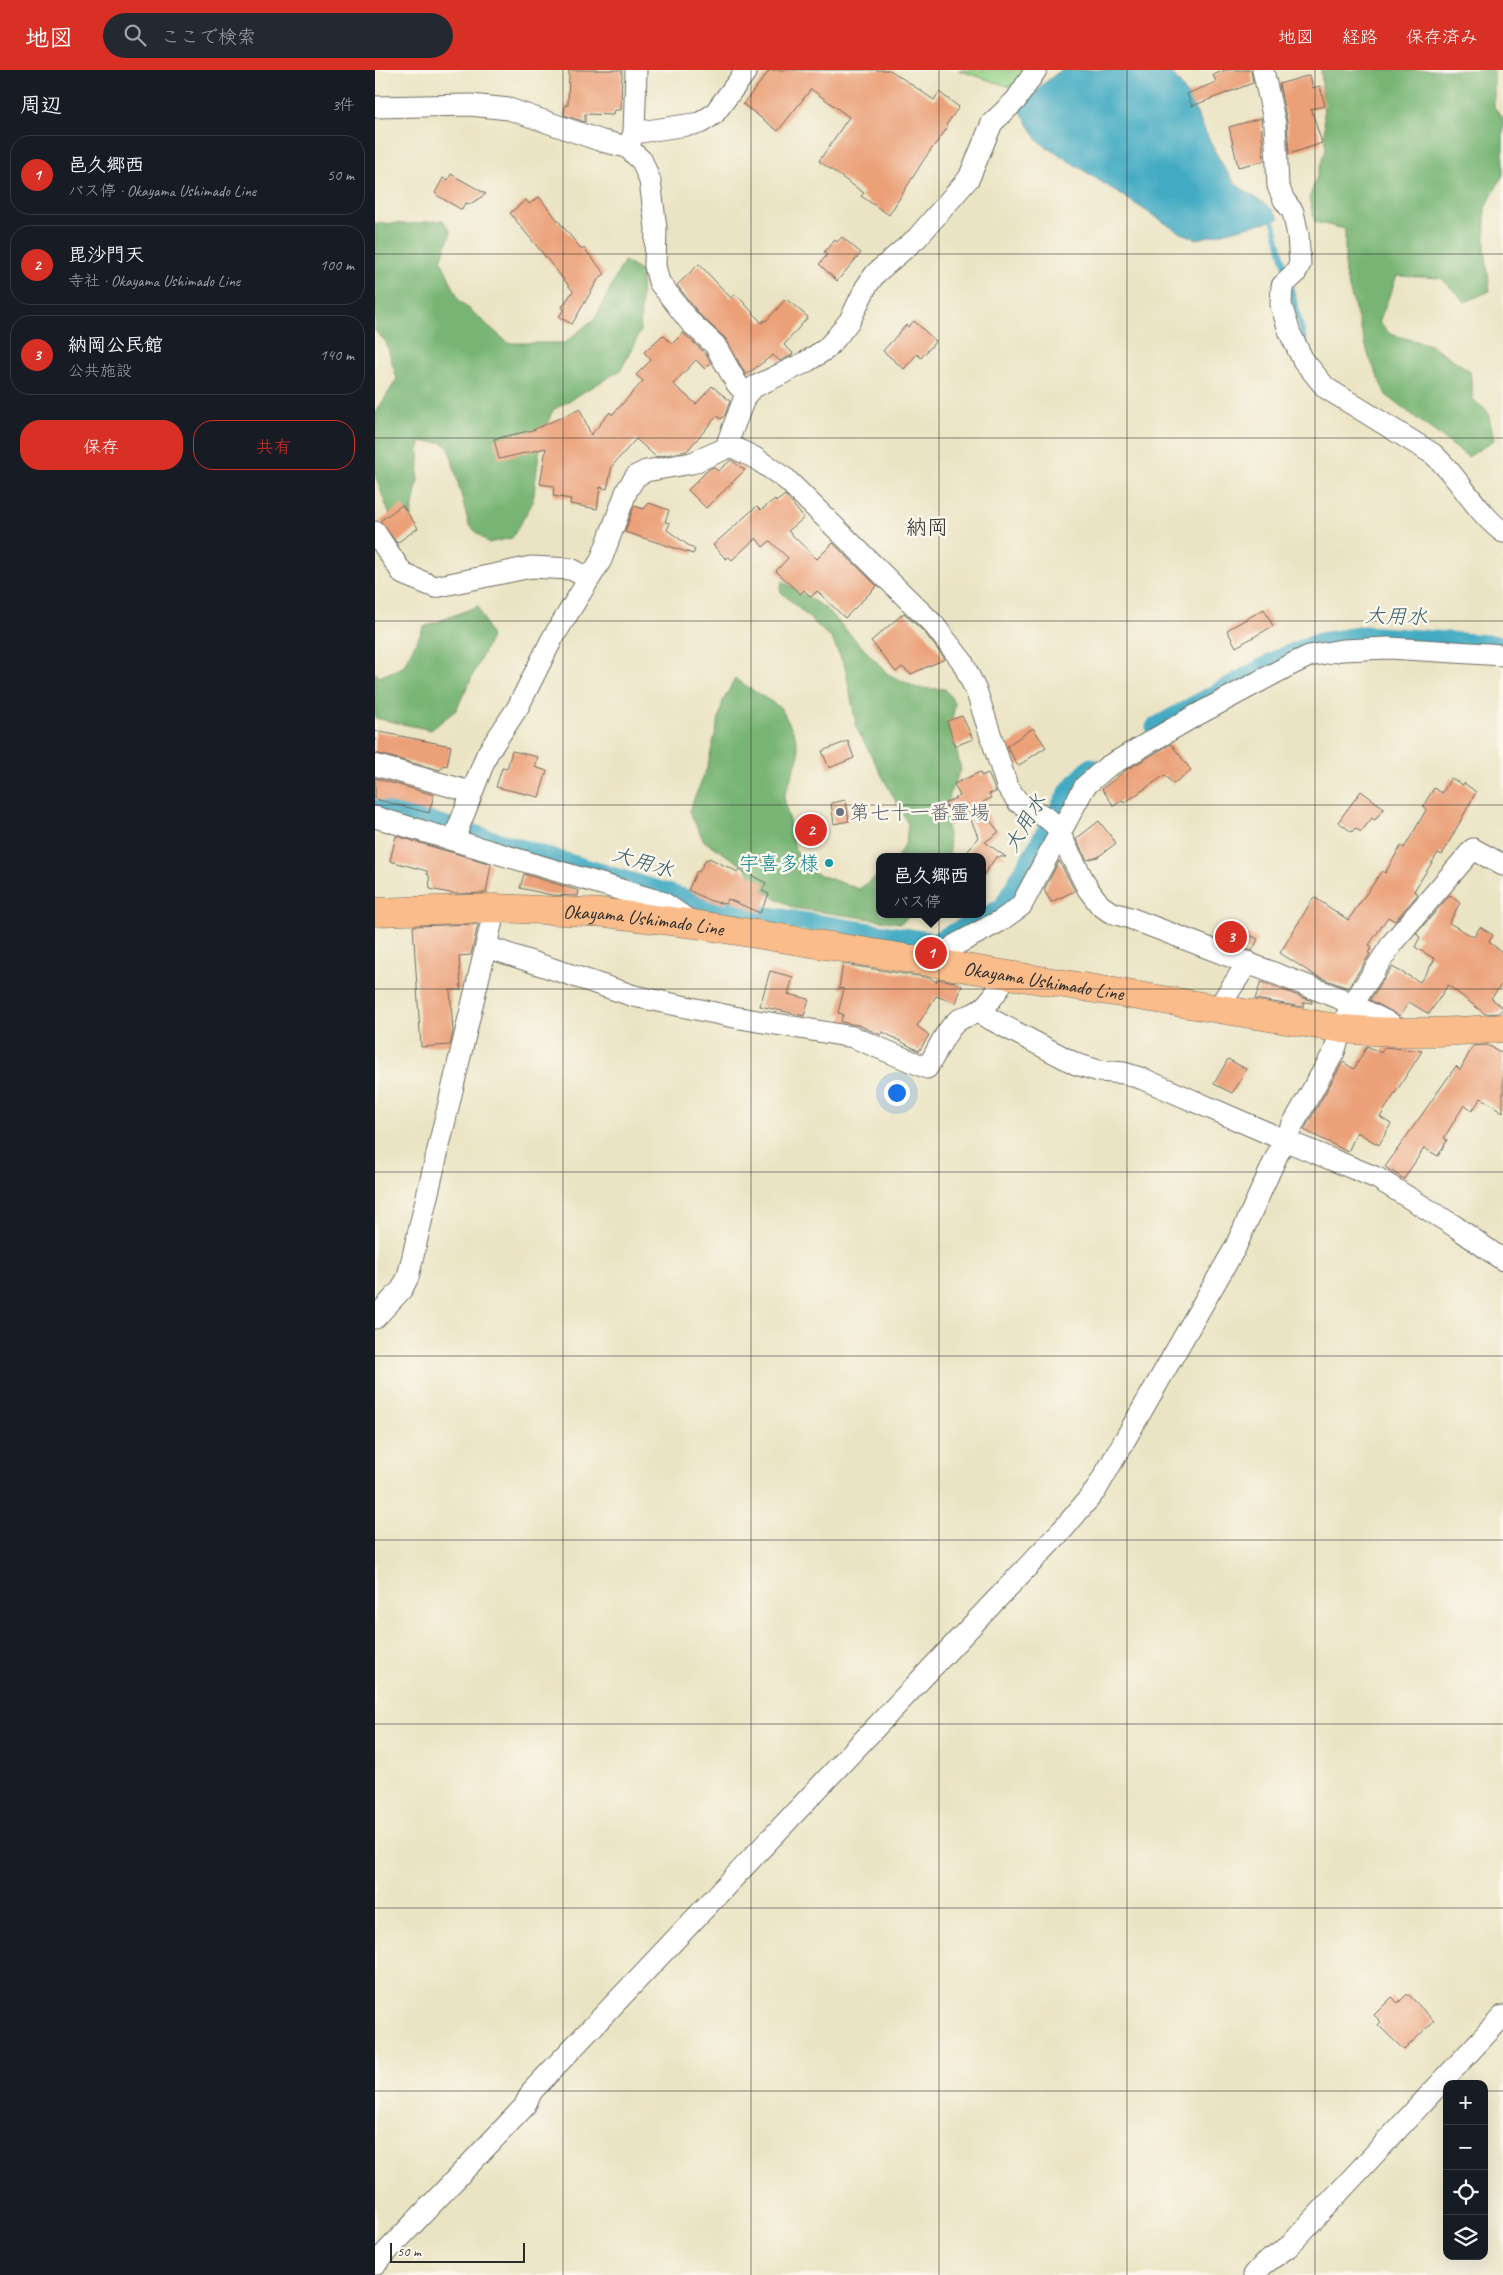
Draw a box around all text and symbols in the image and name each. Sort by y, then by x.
search box [103,13,453,58]
icon: search [121,21,149,49]
text: 地図 [25,23,73,53]
text: ここで検索 [161,25,256,49]
text: 地図 [1278,26,1314,48]
text: 経路 [1342,26,1378,48]
text: 保存済み [1406,26,1478,48]
text: 周辺 [20,92,62,118]
text: 3件 [332,95,355,115]
text: 邑久郷西 [68,153,144,177]
text: 1 [33,165,41,185]
text: 50 m [327,165,354,185]
text: バス停 · Okayama Ushimado Line [68,181,256,201]
text: 毘沙門天 [68,243,144,267]
text: 2 [33,255,41,275]
text: 100 m [320,255,354,275]
text: 寺社 · Okayama Ushimado Line [68,271,240,291]
text: 納岡公民館 [68,333,163,357]
text: 3 [33,345,41,365]
text: 140 m [320,345,354,365]
text: 公共施設 [68,361,132,381]
button: 保存 [20,420,183,470]
button: 共有 [193,420,355,470]
district label: 納岡 [906,514,948,540]
water label: 大用水 [1364,602,1428,630]
water label: 大用水 [998,789,1052,857]
place label: 第七十一番霊場 [850,800,990,825]
marker: 第七十一番霊場 [834,806,846,818]
pin: 2 [795,811,827,849]
water label: 大用水 [609,840,677,884]
place label: 宇喜多様 [739,851,819,876]
popup [876,853,986,918]
marker: 宇喜多様 [823,857,835,869]
text: 邑久郷西 [893,864,969,888]
text: バス停 [893,892,941,912]
street label: Okayama Ushimado Line [562,899,727,941]
pin: 3 [1215,918,1247,956]
pin: 1 [915,934,947,972]
street label: Okayama Ushimado Line [962,955,1127,1006]
your location [884,1080,910,1106]
map controls [1443,2080,1488,2260]
button: + [1443,2080,1488,2125]
button: − [1443,2125,1488,2170]
button: locate [1443,2170,1488,2215]
button: layers [1443,2215,1488,2260]
scale bar [390,2240,525,2263]
text: 50 m [397,2243,421,2260]

